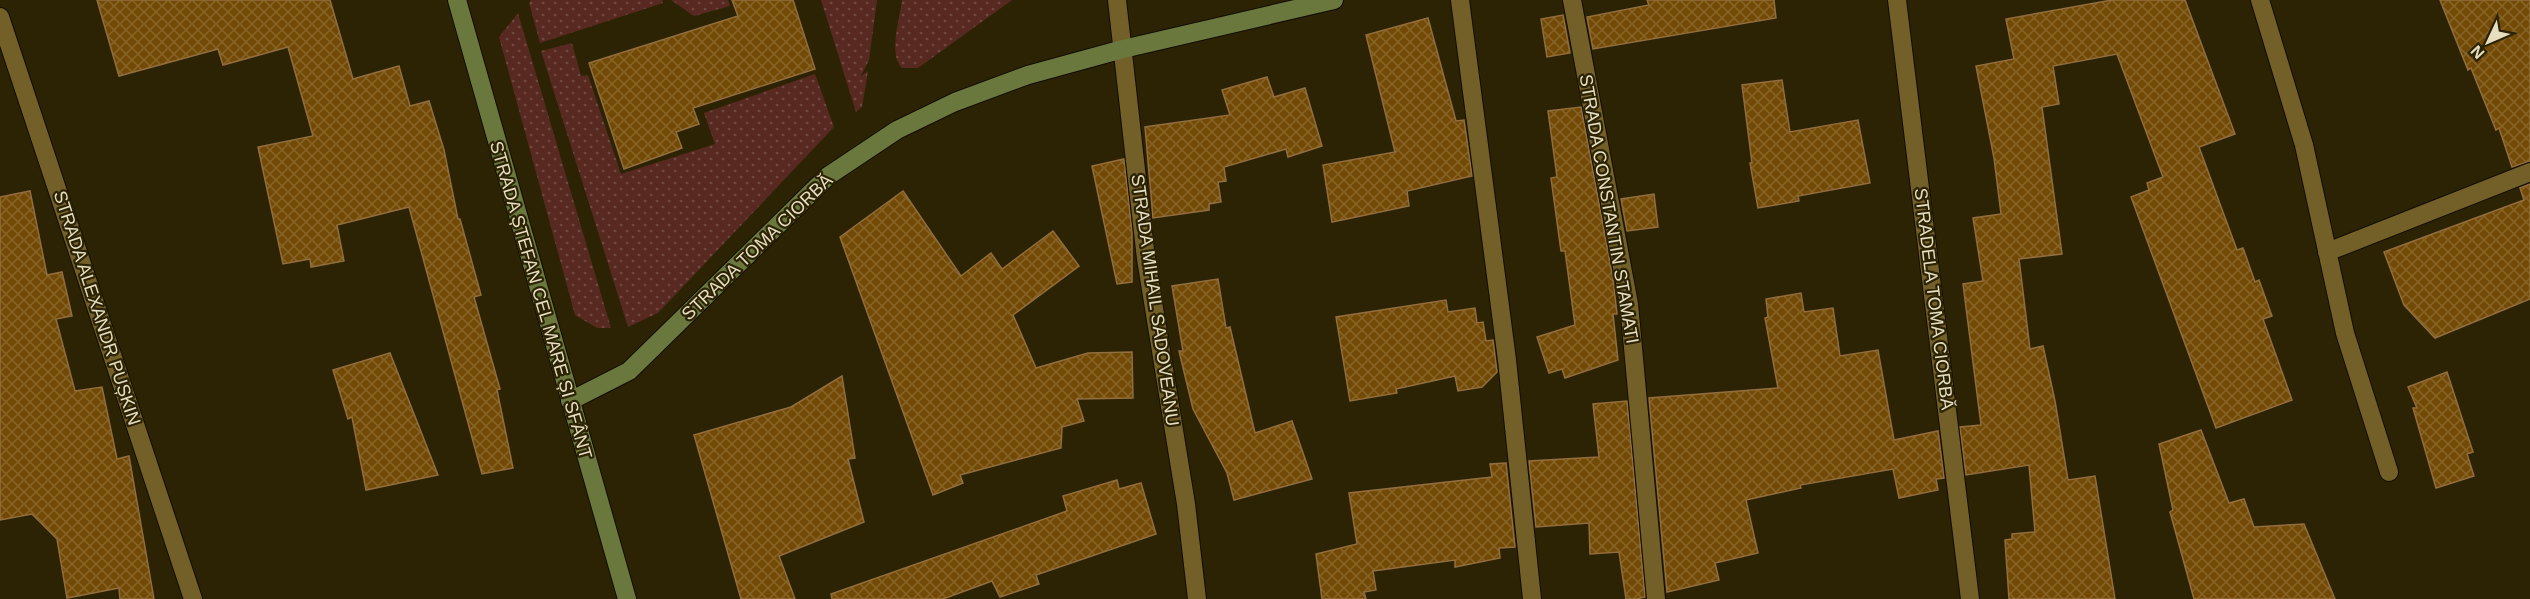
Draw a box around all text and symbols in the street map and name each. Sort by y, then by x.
north arrow [2458,12,2518,72]
text: N [2467,42,2488,62]
street label: STRADA CONSTANTIN STAMATI [1575,73,1643,345]
street label: STRADA ȘTEFAN CEL MARE ȘI SFÂNT [486,139,596,461]
street label: STRADA TOMA CIORBĂ [678,170,836,324]
street label: STRADA MIHAIL SADOVEANU [1127,173,1183,427]
street label: STRADELA TOMA CIORBĂ [1910,187,1958,411]
street label: STRADA ALEXANDR PUȘKIN [50,188,144,428]

